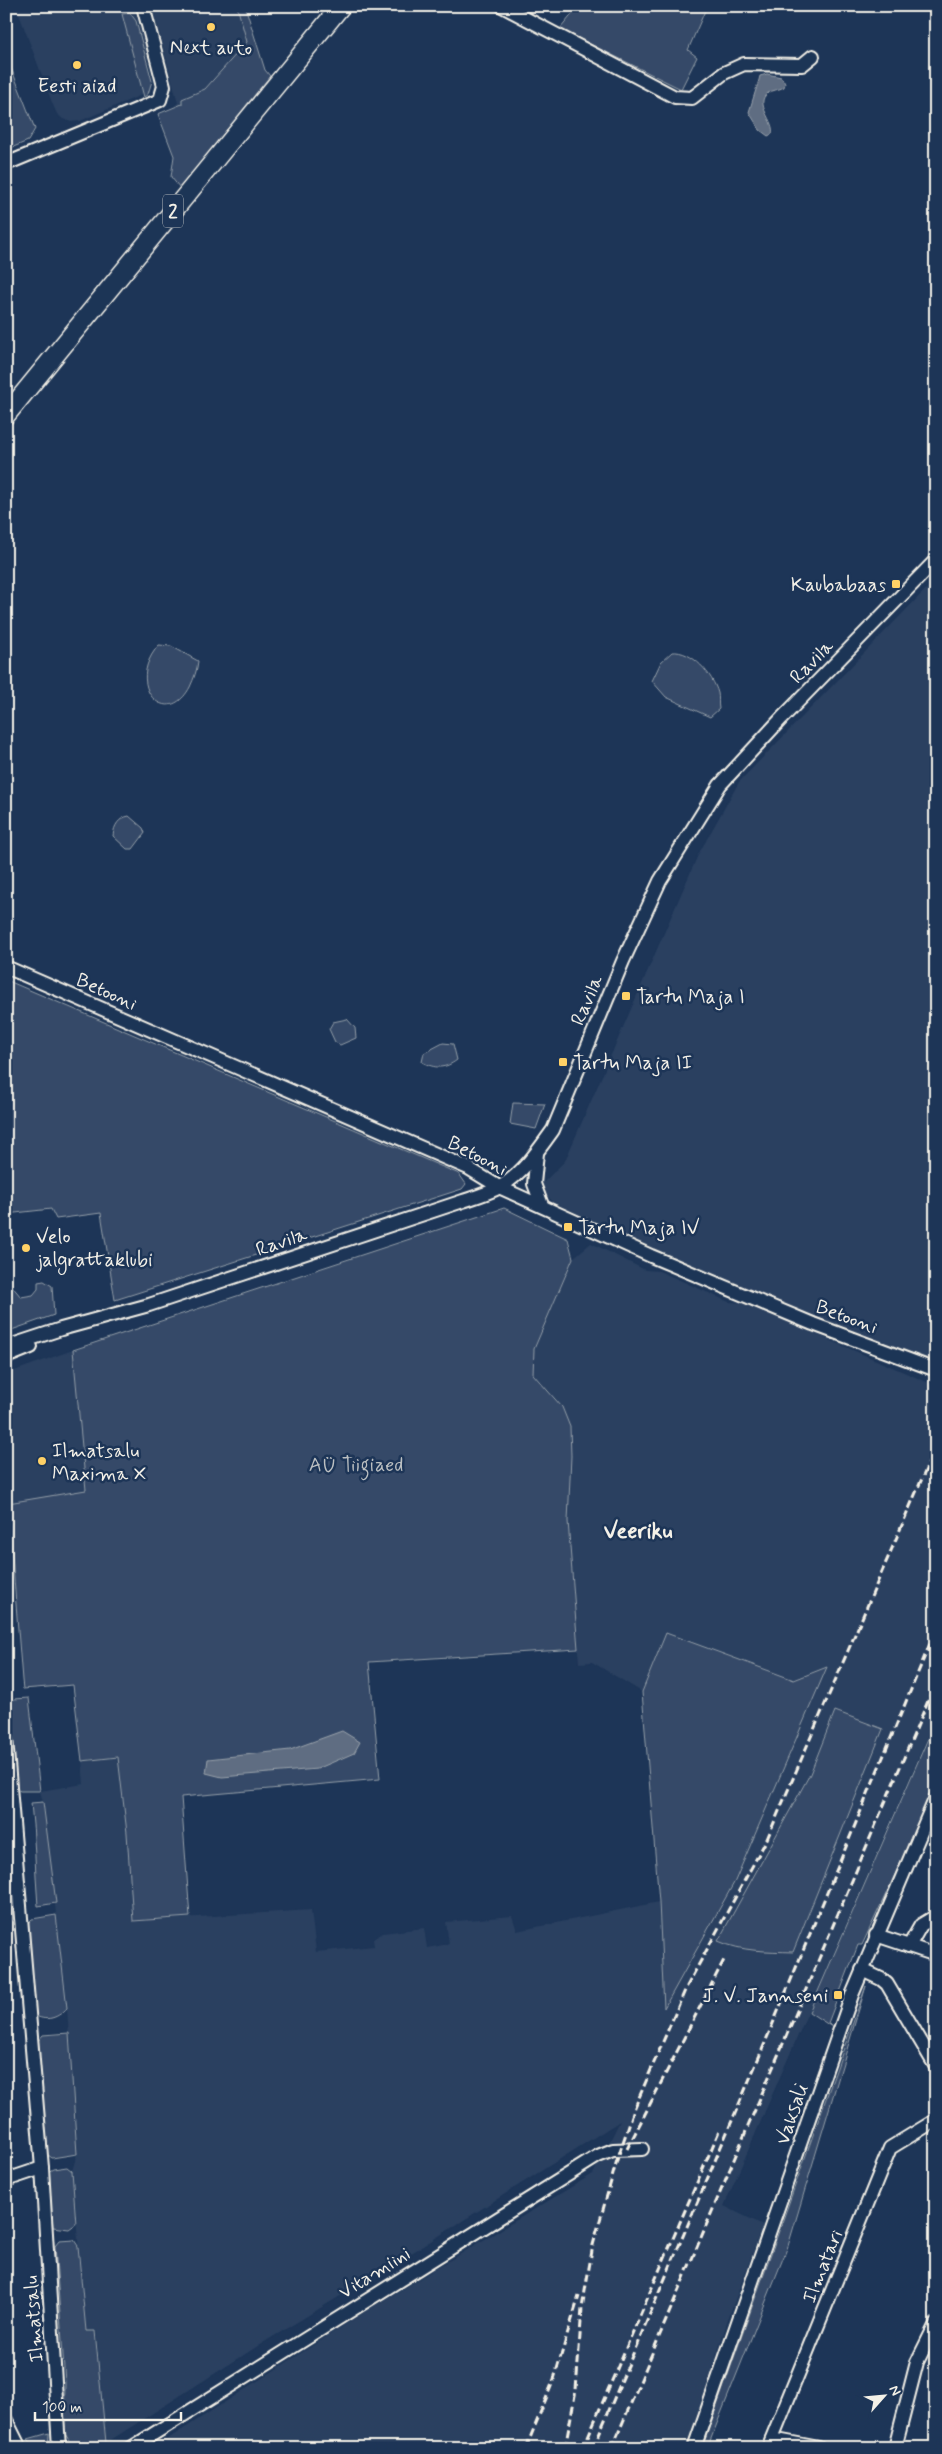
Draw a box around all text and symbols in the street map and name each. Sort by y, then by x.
marker: Next auto [205,21,217,33]
place label: Next auto [170,35,252,62]
marker: Eesti aiad [71,59,83,71]
place label: Eesti aiad [37,73,117,100]
road number: 2 [163,195,183,228]
place label: Kaubabaas [791,572,886,599]
marker: Kaubabaas [890,578,902,590]
street label: Ravila [784,633,841,690]
street label: Betooni [72,967,141,1018]
street label: Ravila [565,970,610,1030]
place label: Tartu Maja I [636,984,745,1011]
marker: Tartu Maja I [620,990,632,1002]
place label: Tartu Maja II [573,1050,692,1077]
marker: Tartu Maja II [557,1056,569,1068]
street label: Betooni [443,1130,512,1183]
place label: Tartu Maja IV [578,1215,700,1242]
street label: Ravila [252,1221,312,1264]
marker: Tartu Maja IV [562,1221,574,1233]
place label: Velo jalgrattaklubi [35,1224,153,1275]
marker: Velo jalgrattaklubi [20,1242,32,1254]
street label: Betooni [812,1294,881,1341]
place label: Ilmatsalu Maxima X [52,1438,146,1488]
park label: AÜ Tiigiaed [309,1452,403,1481]
marker: Ilmatsalu Maxima X [36,1455,48,1467]
district label: Veeriku [604,1518,672,1546]
place label: J. V. Jannseni [702,1983,828,2010]
marker: J. V. Jannseni [832,1989,844,2001]
street label: Vaksali [769,2080,815,2149]
street label: Ilmatari [796,2226,850,2307]
street label: Vitamiini [334,2241,416,2306]
street label: Ilmatsalu [18,2274,51,2363]
north arrow [860,2372,910,2422]
text: N [885,2382,905,2399]
scale bar [35,2389,181,2421]
text: 100 m [42,2398,82,2418]

